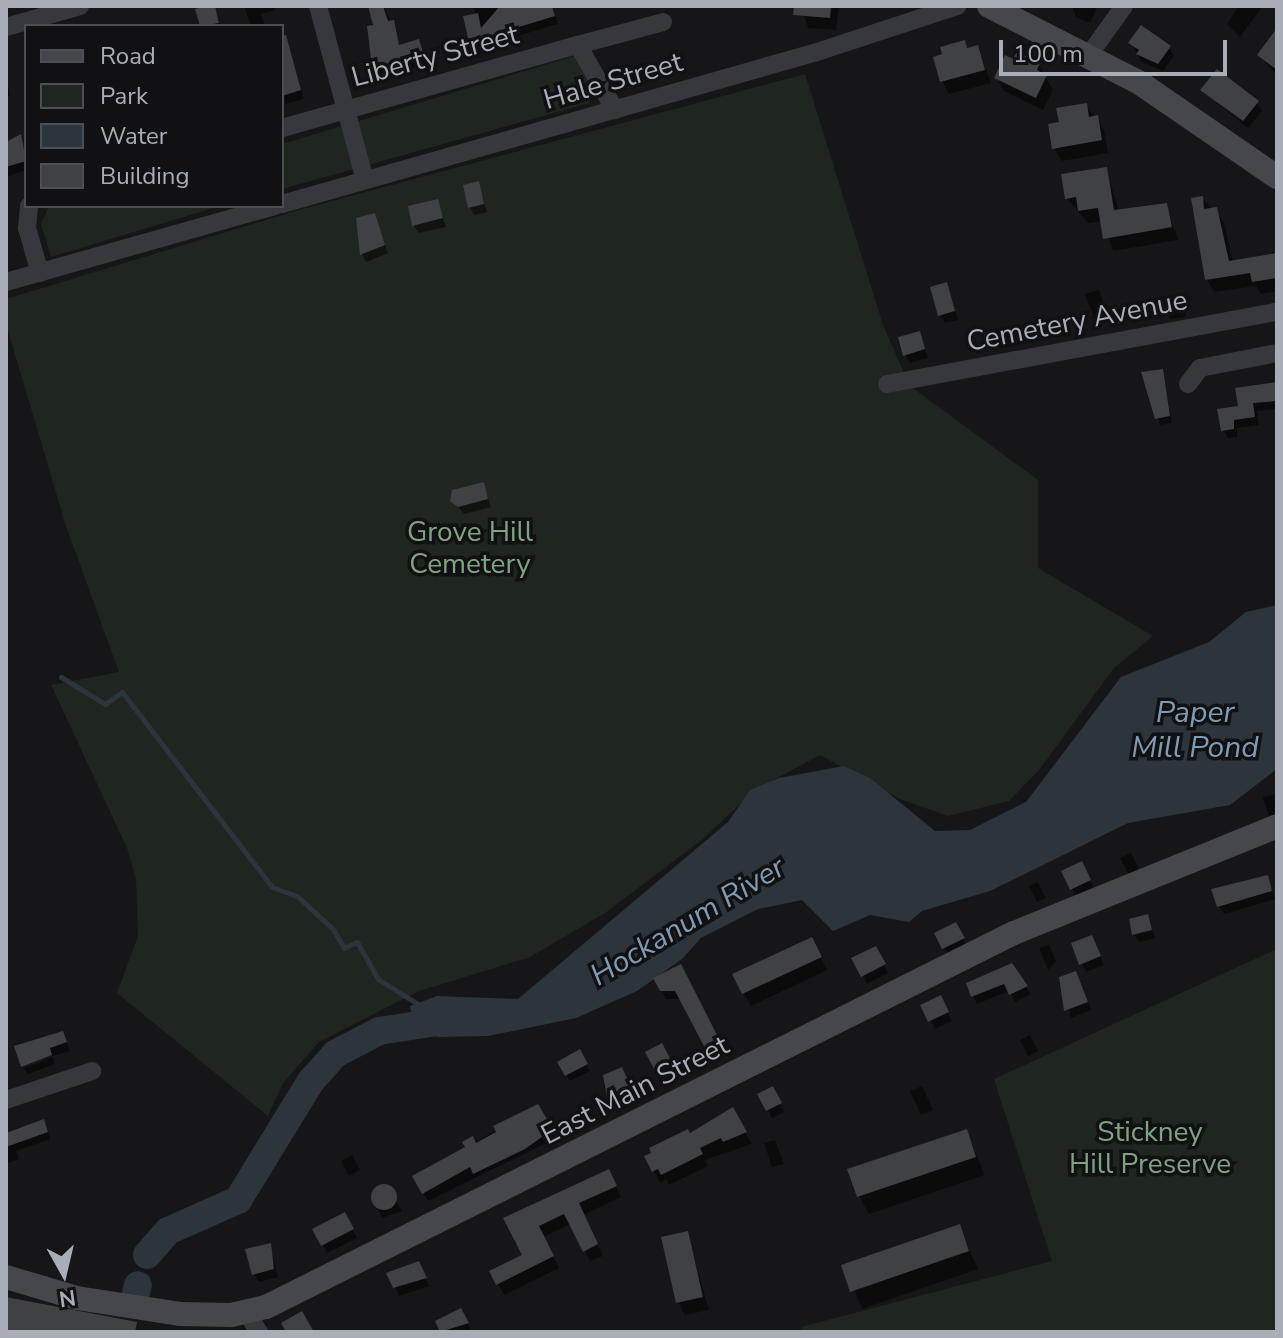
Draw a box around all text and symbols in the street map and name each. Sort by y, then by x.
street label: Liberty Street [348,18,522,94]
legend [24,24,284,208]
scale bar [1003,24,1231,74]
text: 100 m [1013,38,1083,70]
text: Road [100,40,156,72]
street label: Hale Street [540,45,686,117]
text: Park [100,80,148,112]
text: Water [100,120,167,152]
text: Building [100,160,190,192]
street label: Cemetery Avenue [964,283,1190,359]
park label: Grove Hill Cemetery [407,515,533,581]
water label: Paper Mill Pond [1131,695,1259,766]
water label: Hockanum River [584,850,792,994]
street label: East Main Street [536,1028,734,1152]
park label: Stickney Hill Preserve [1069,1115,1231,1181]
north arrow [24,1234,104,1314]
text: N [57,1282,78,1314]

